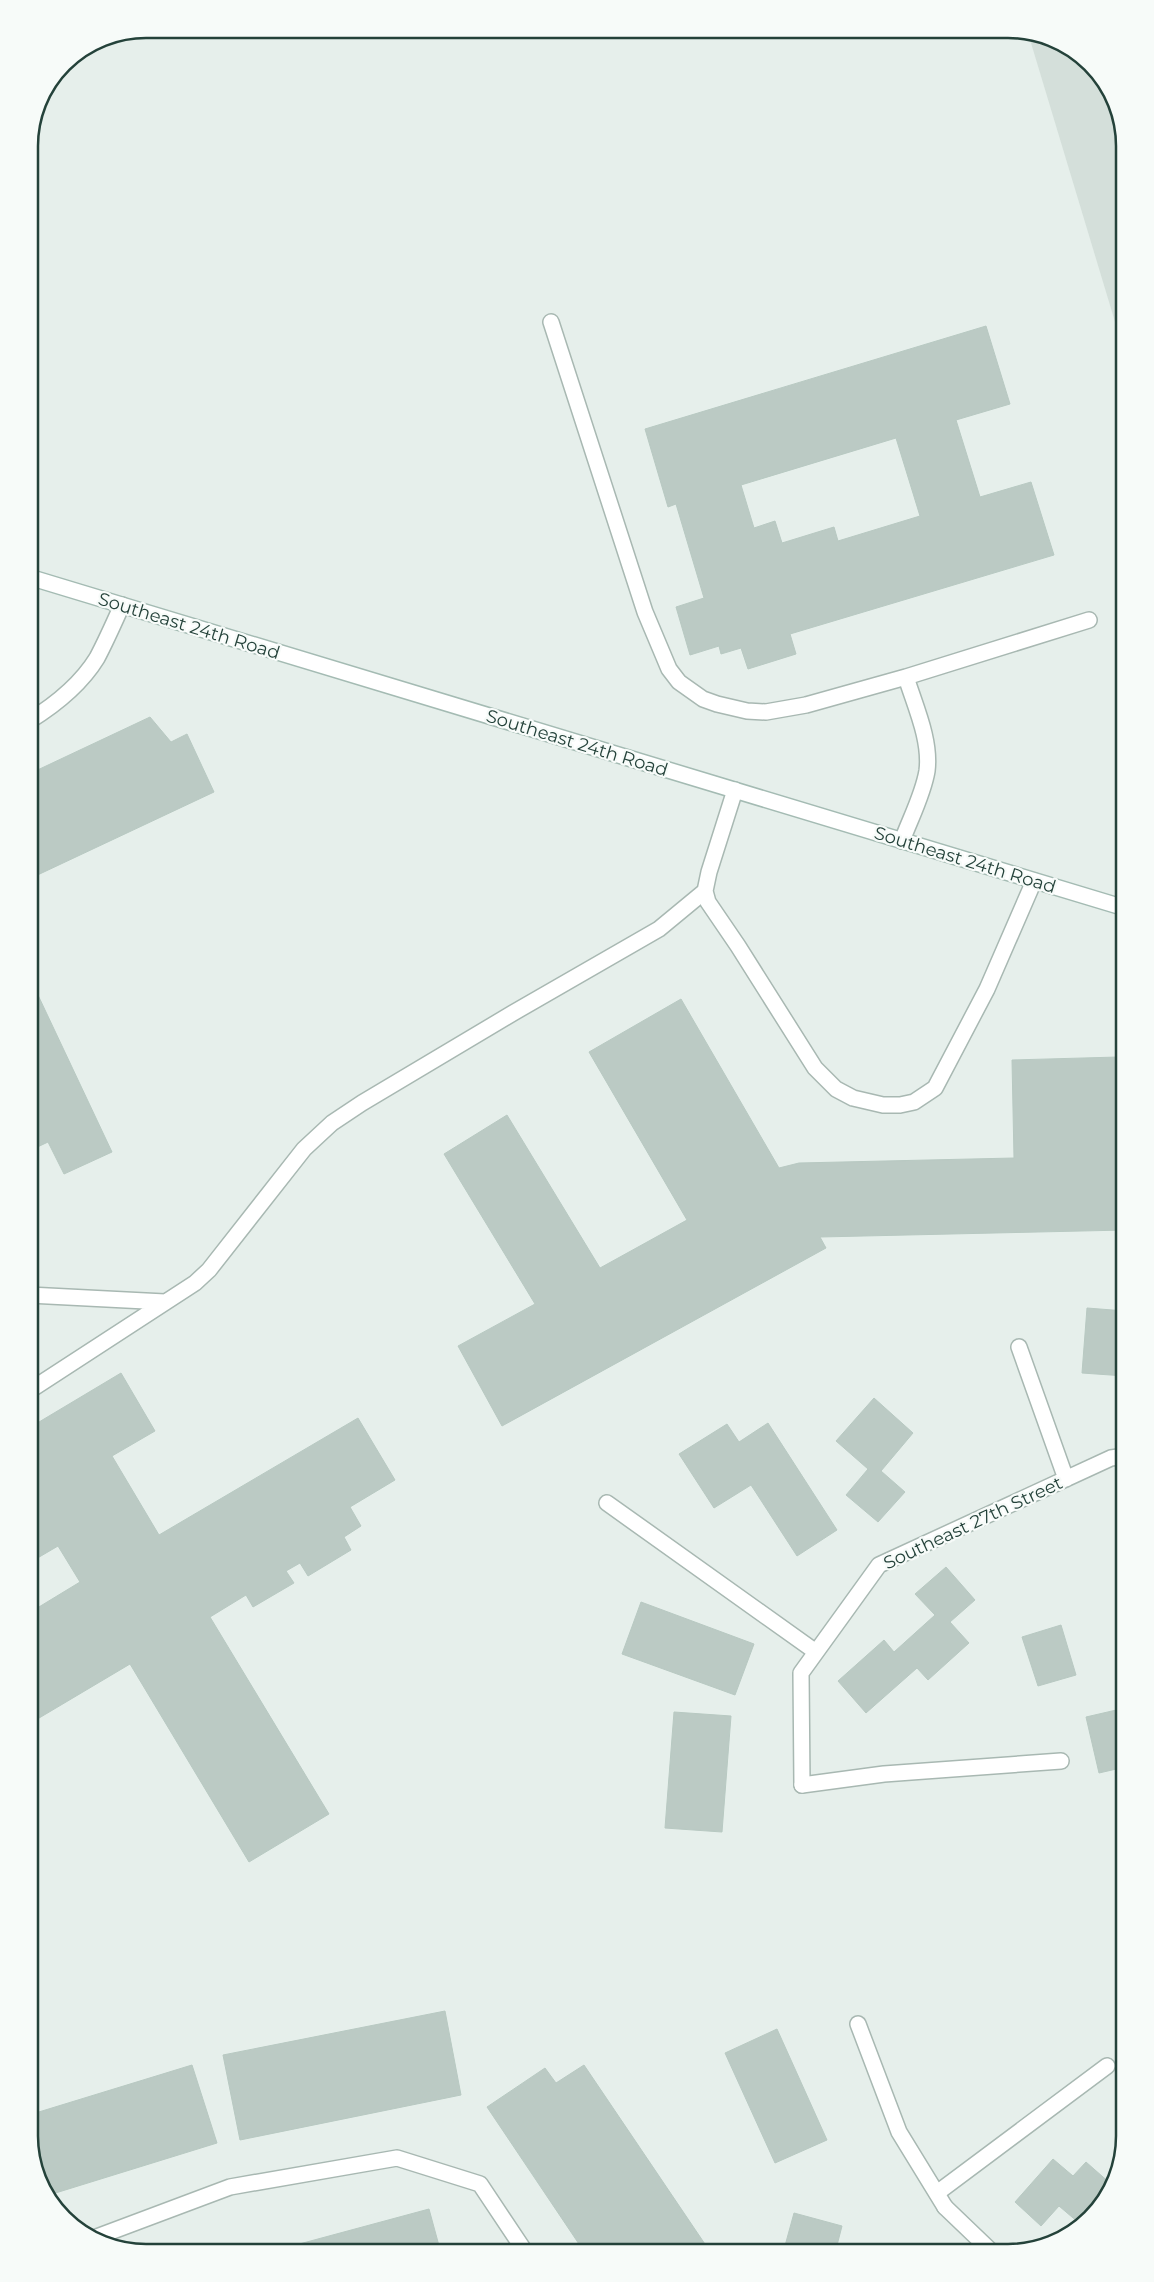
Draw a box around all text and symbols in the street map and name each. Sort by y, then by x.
street label: Southeast 24th Road [95,588,283,664]
street label: Southeast 24th Road [483,705,671,781]
street label: Southeast 24th Road [871,822,1059,898]
street label: Southeast 27th Street [880,1472,1066,1574]

